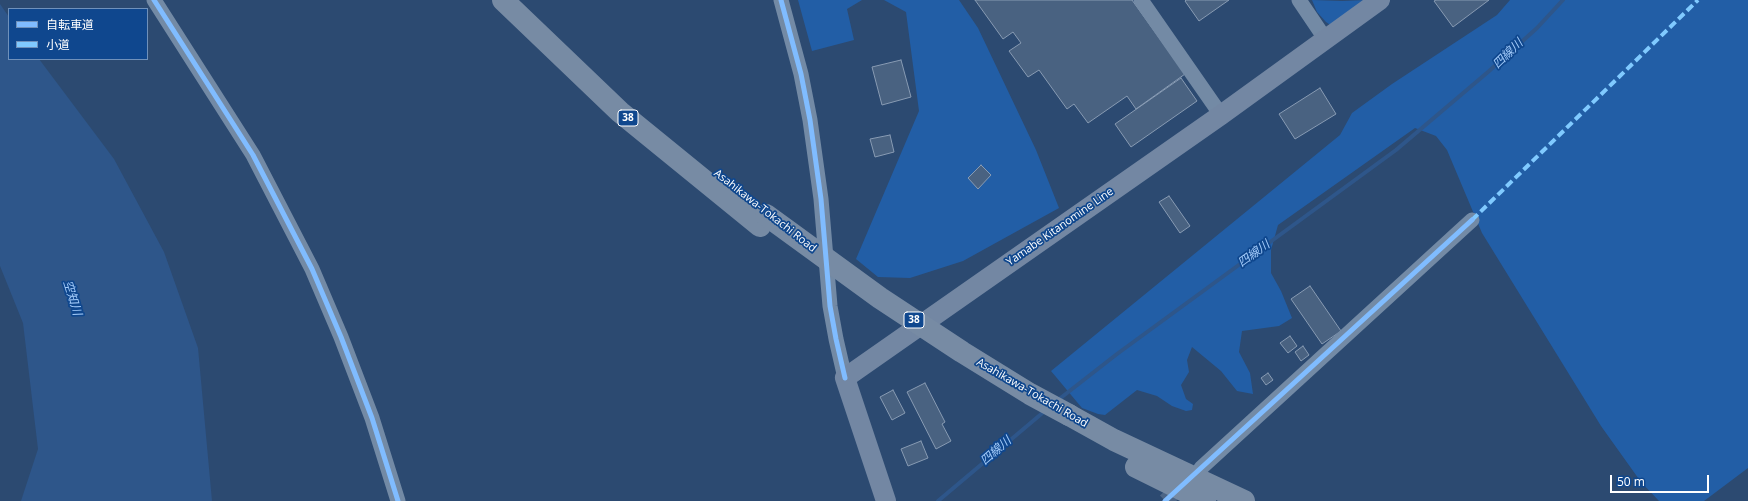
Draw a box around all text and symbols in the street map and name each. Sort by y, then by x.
legend [8,8,148,60]
text: 自転車道 [46,16,94,33]
text: 小道 [46,36,70,53]
water label: 四線川 [1490,36,1526,72]
road number: 38 [618,110,638,126]
street label: Asahikawa-Tokachi Road [711,167,819,255]
street label: Yamabe Kitanomine Line [1004,185,1116,269]
water label: 四線川 [1235,238,1273,270]
water label: 空知川 [60,279,84,317]
road number: 38 [904,312,924,328]
street label: Asahikawa-Tokachi Road [974,356,1090,430]
water label: 四線川 [978,434,1014,468]
scale bar [1612,467,1711,493]
text: 50 m [1617,473,1645,490]

